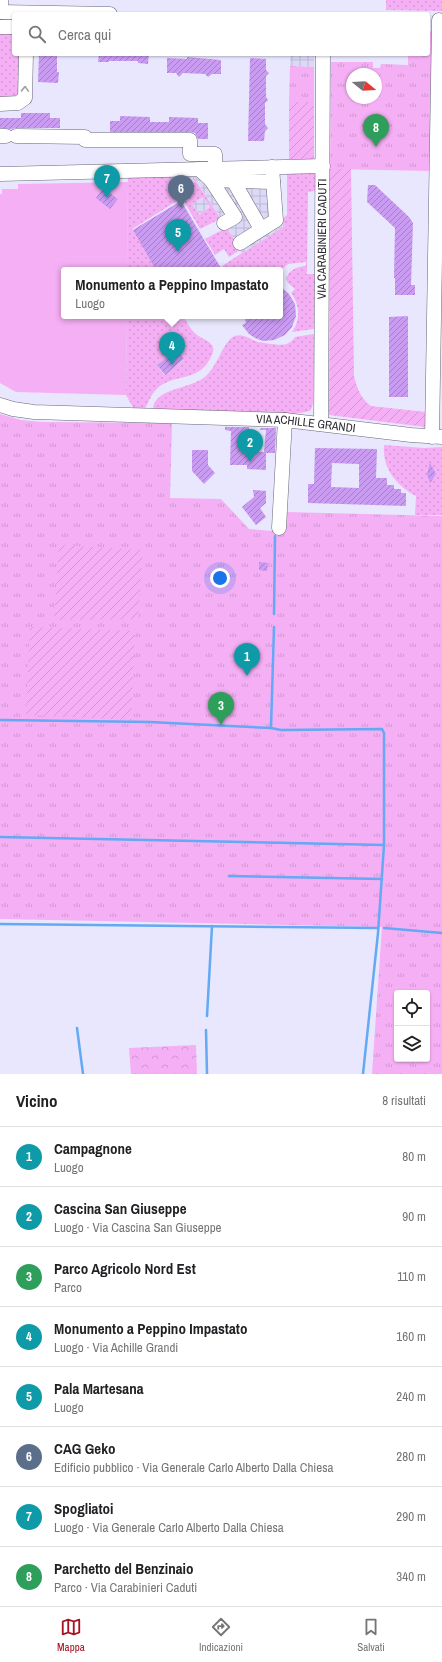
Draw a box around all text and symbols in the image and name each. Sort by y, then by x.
search box [12,12,430,56]
icon: search [26,23,48,45]
text: Cerca qui [58,24,111,45]
north arrow [346,68,382,104]
one-way arrow [21,86,29,92]
pin: 8 [363,114,389,147]
pin: 7 [94,165,120,198]
pin: 6 [168,175,194,208]
street label: VIA CARABINIERI CADUTI [314,179,330,299]
pin: 5 [165,219,191,252]
popup [61,267,283,319]
text: Monumento a Peppino Impastato [75,274,269,295]
text: Luogo [75,295,105,312]
pin: 4 [159,332,185,365]
street label: VIA ACHILLE GRANDI [256,411,356,436]
pin: 2 [237,429,263,462]
your location [210,568,230,588]
pin: 1 [234,643,260,676]
pin: 3 [208,692,234,725]
map controls [394,990,430,1062]
button: locate [394,990,430,1026]
button: layers [394,1026,430,1062]
text: Vicino [16,1089,58,1112]
text: 8 risultati [382,1092,426,1109]
text: Campagnone [54,1138,132,1159]
text: 1 [26,1148,32,1165]
text: 80 m [402,1148,426,1165]
text: Luogo [54,1159,84,1176]
text: Cascina San Giuseppe [54,1198,187,1219]
text: 2 [26,1208,32,1225]
text: 90 m [402,1208,426,1225]
text: Luogo · Via Cascina San Giuseppe [54,1219,222,1236]
text: Parco Agricolo Nord Est [54,1258,196,1279]
text: 3 [26,1268,32,1285]
text: 110 m [397,1268,426,1285]
text: Parco [54,1279,82,1296]
text: Monumento a Peppino Impastato [54,1318,247,1339]
text: 4 [26,1328,32,1345]
text: 160 m [396,1328,426,1345]
text: Luogo · Via Achille Grandi [54,1339,178,1356]
text: Pala Martesana [54,1378,144,1399]
text: 5 [26,1388,32,1405]
text: 240 m [396,1388,426,1405]
text: Luogo [54,1399,84,1416]
text: CAG Geko [54,1438,116,1459]
text: 6 [26,1448,32,1465]
text: 280 m [396,1448,426,1465]
text: Edificio pubblico · Via Generale Carlo Alberto Dalla Chiesa [54,1459,334,1476]
text: Spogliatoi [54,1498,113,1519]
text: 7 [26,1508,32,1525]
text: 290 m [396,1508,426,1525]
text: Luogo · Via Generale Carlo Alberto Dalla Chiesa [54,1519,284,1536]
text: Parchetto del Benzinaio [54,1558,193,1579]
text: 8 [26,1568,32,1585]
text: 340 m [396,1568,426,1585]
text: Parco · Via Carabinieri Caduti [54,1579,197,1596]
tab: Mappa [57,1616,85,1654]
tab: Indicazioni [199,1616,243,1654]
tab: Salvati [357,1616,385,1654]

